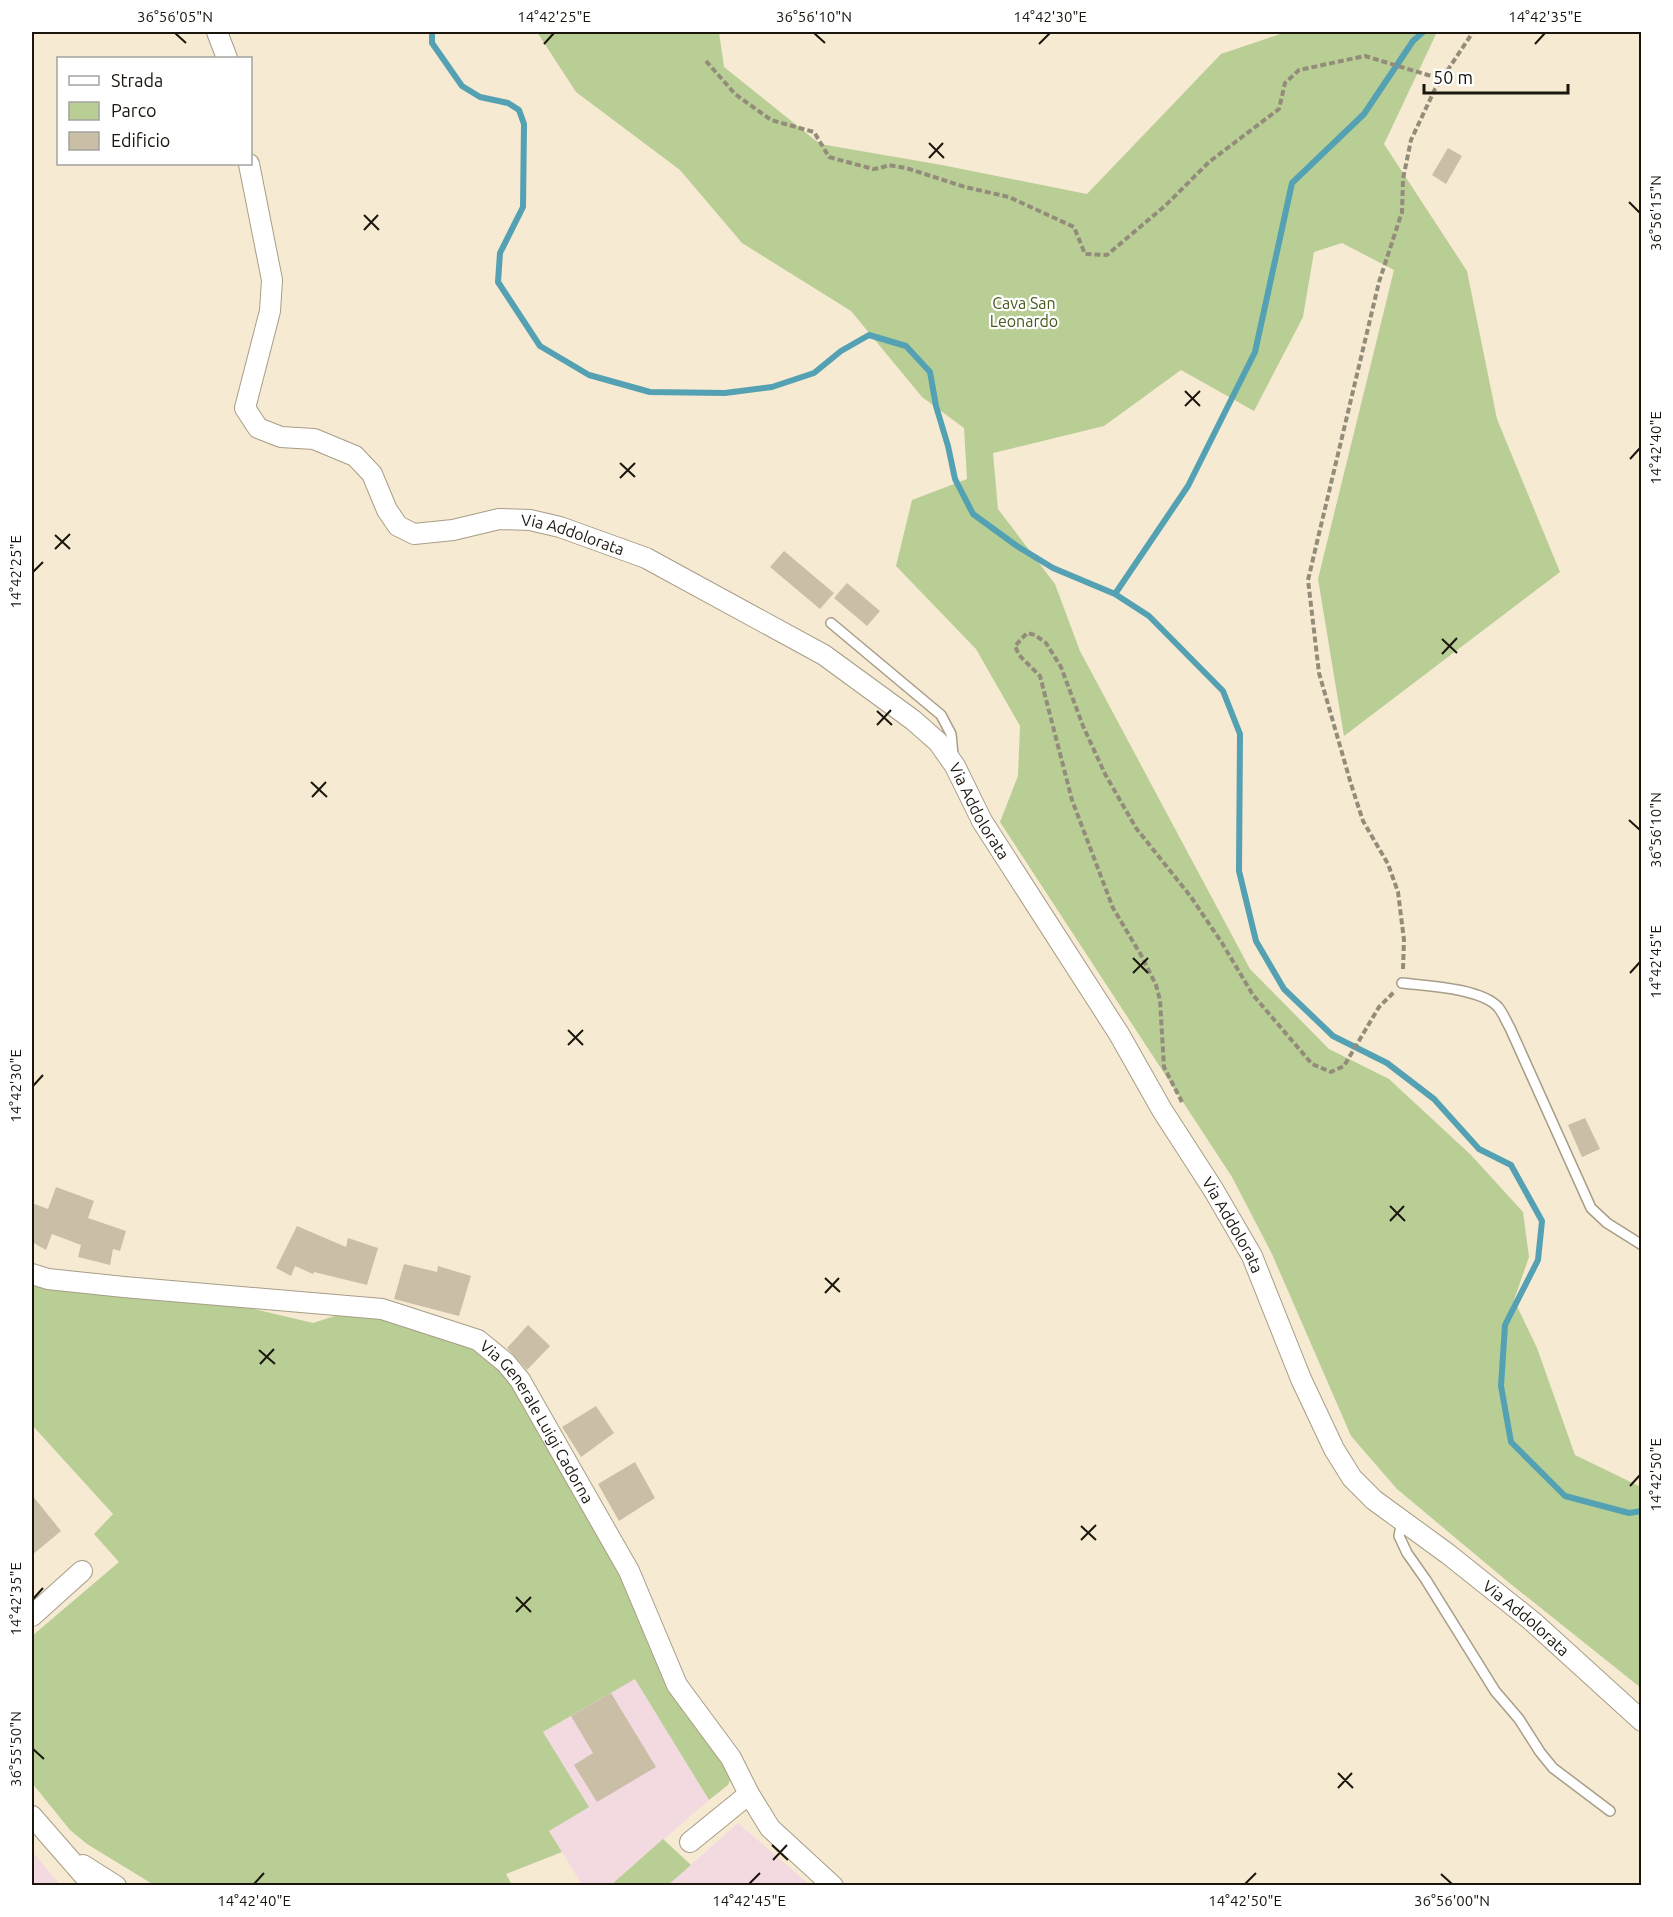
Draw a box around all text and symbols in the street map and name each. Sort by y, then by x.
text: 36°56'05"N [137,8,213,25]
text: 14°42'25"E [517,8,591,25]
text: 36°56'10"N [776,8,852,25]
text: 14°42'30"E [1013,8,1087,25]
text: 14°42'35"E [1508,8,1582,25]
legend [57,57,252,165]
scale bar [1424,57,1568,95]
text: 50 m [1433,67,1473,87]
text: Strada [111,70,163,90]
text: Parco [111,100,157,120]
text: Edificio [111,130,170,150]
text: 36°56'15"N [1647,175,1664,251]
park label: Cava San Leonardo [990,294,1058,330]
text: 14°42'40"E [1647,411,1664,485]
street label: Via Addolorata [521,511,627,558]
text: 14°42'25"E [7,535,24,609]
street label: Via Addolorata [946,760,1013,862]
text: 36°56'10"N [1647,792,1664,868]
text: 14°42'45"E [1647,925,1664,999]
text: 14°42'30"E [7,1049,24,1123]
street label: Via Addolorata [1199,1174,1267,1275]
street label: Via Generale Luigi Cadorna [476,1336,597,1506]
text: 14°42'50"E [1647,1438,1664,1512]
text: 14°42'35"E [7,1562,24,1636]
street label: Via Addolorata [1479,1576,1573,1659]
text: 36°55'50"N [7,1711,24,1787]
text: 14°42'40"E [217,1892,291,1909]
text: 14°42'45"E [712,1892,786,1909]
text: 14°42'50"E [1208,1892,1282,1909]
text: 36°56'00"N [1414,1892,1490,1909]

